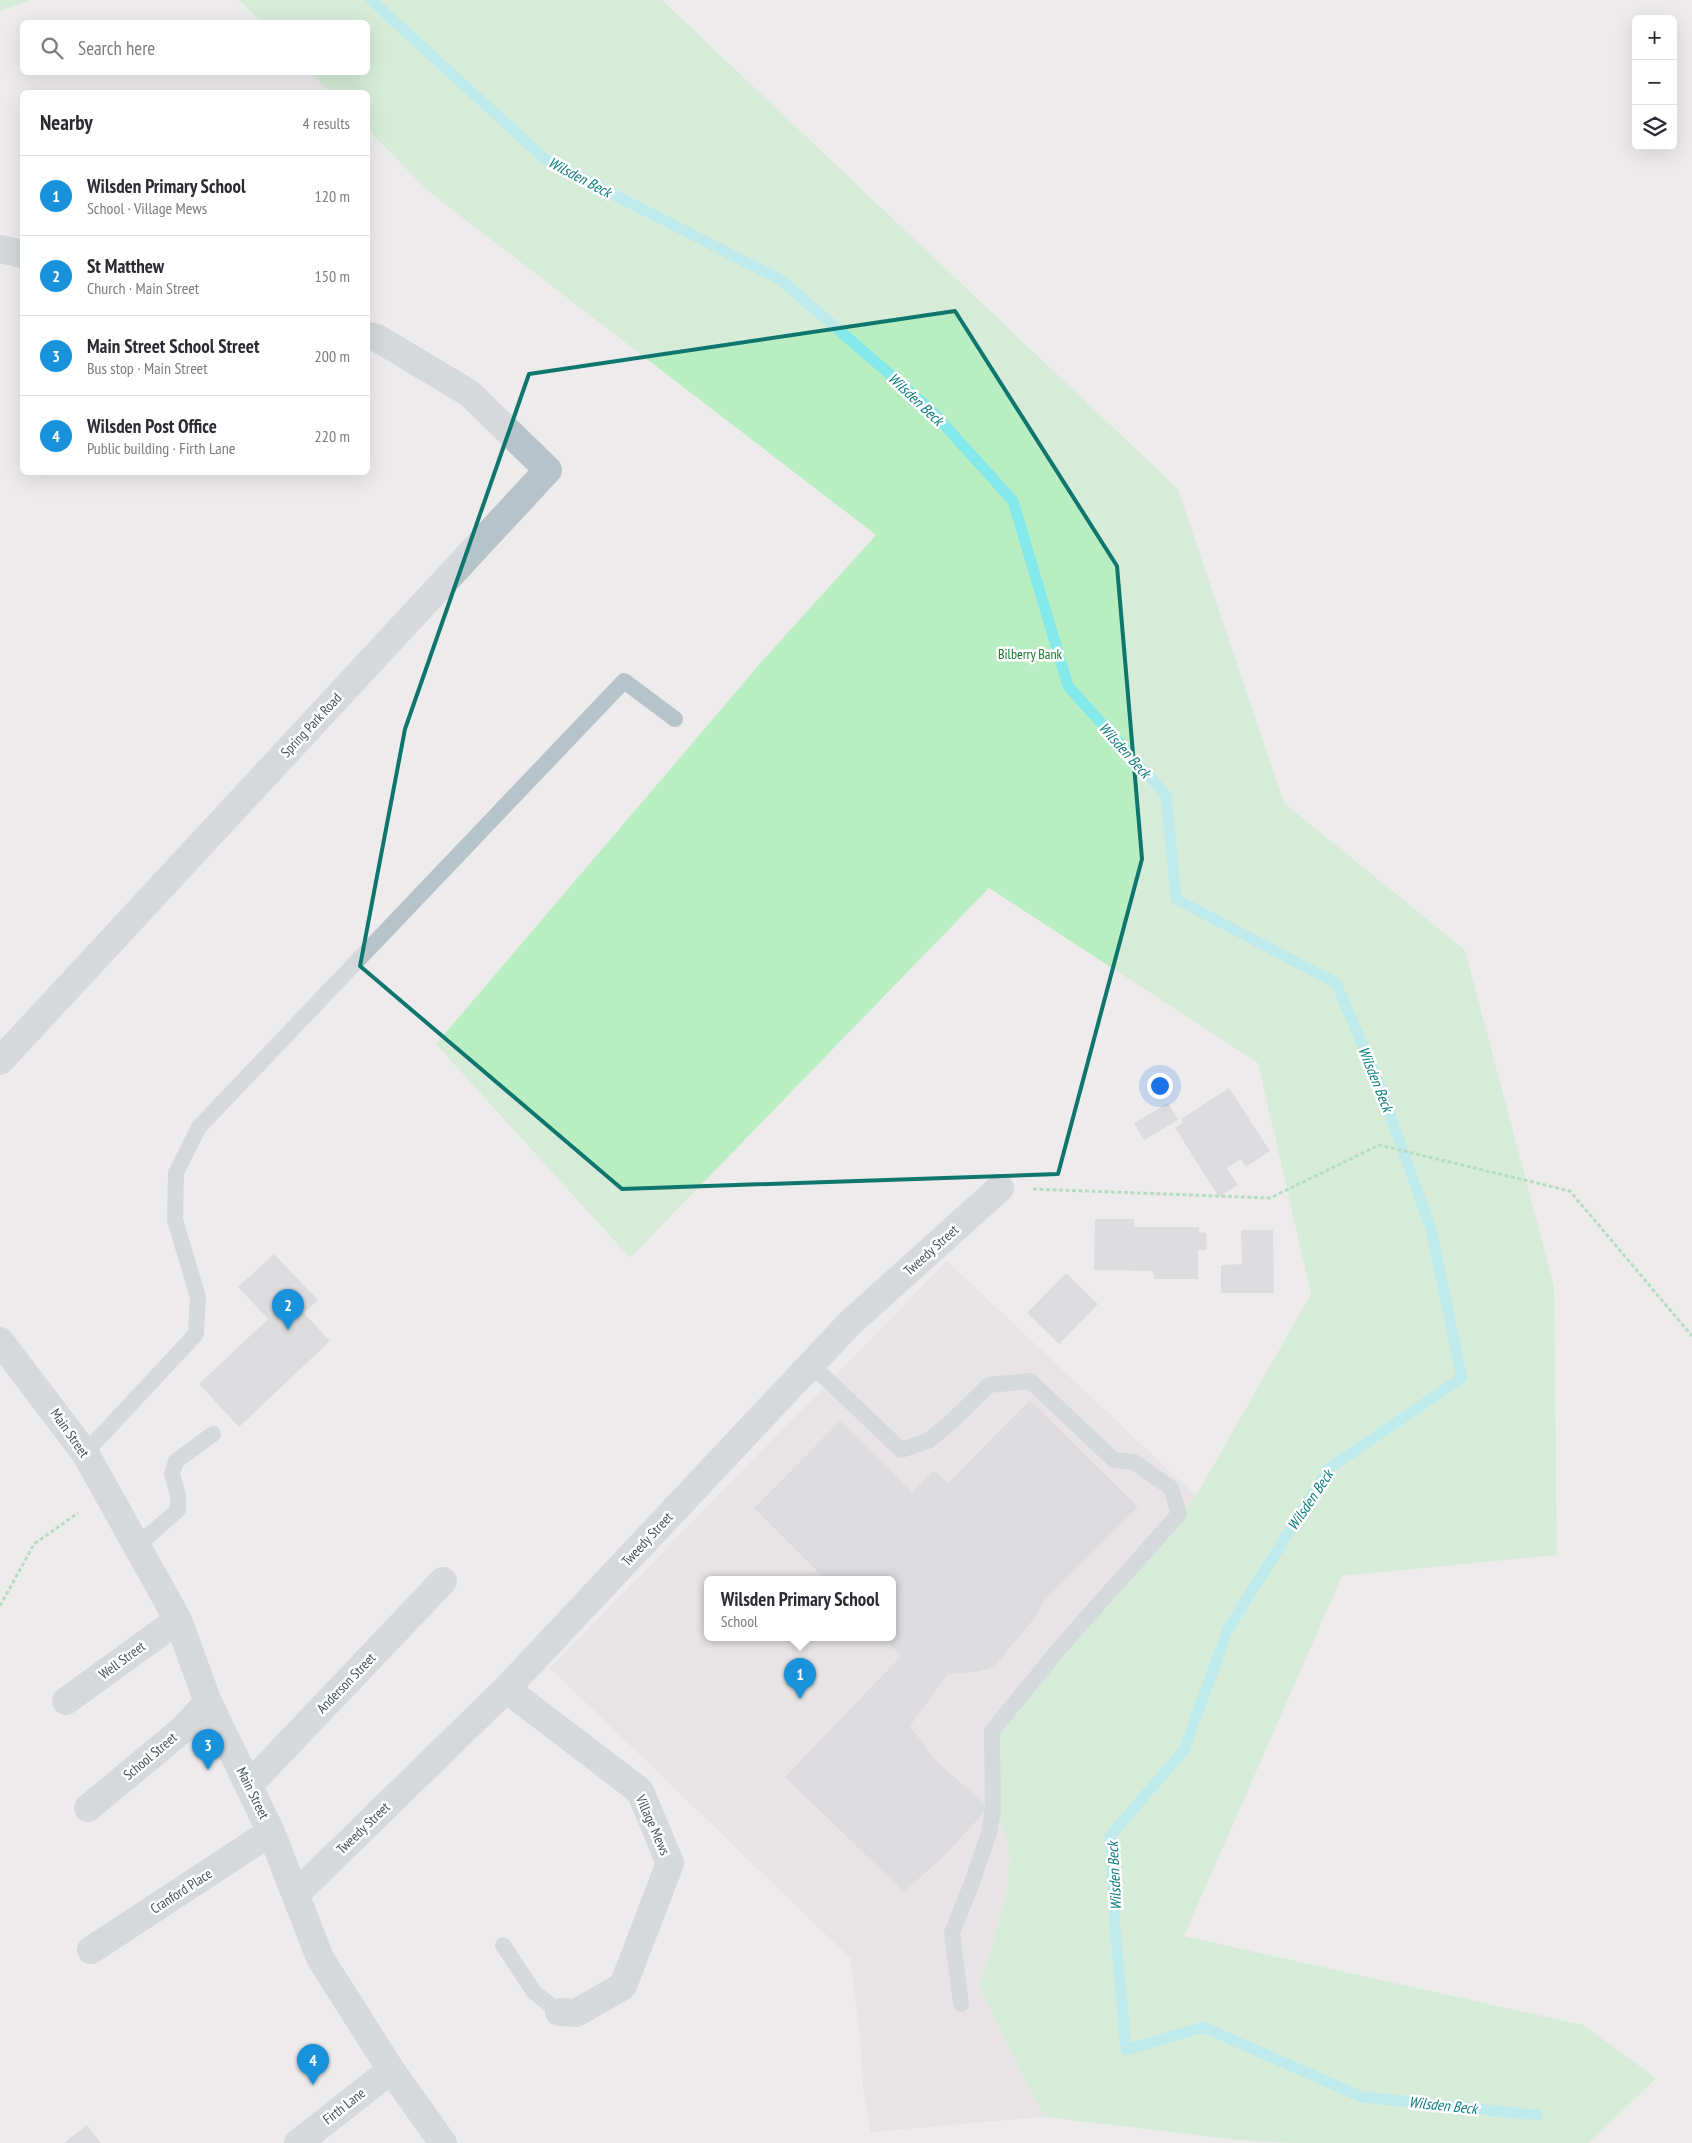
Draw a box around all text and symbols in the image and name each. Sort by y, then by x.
map controls [1632,15,1677,150]
button: + [1632,15,1677,60]
search box [20,20,370,75]
icon: search [38,34,66,62]
text: Search here [78,36,155,60]
button: − [1632,60,1677,105]
button: layers [1632,105,1677,150]
text: Nearby [40,109,93,136]
text: 4 results [303,113,350,133]
water label: Wilsden Beck [545,152,617,203]
text: Wilsden Primary School [87,174,246,198]
text: 1 [52,186,60,206]
text: 120 m [315,186,350,206]
text: School · Village Mews [87,198,207,218]
text: St Matthew [87,254,164,278]
text: 2 [52,266,60,286]
text: 150 m [315,266,350,286]
text: Church · Main Street [87,278,199,298]
text: Main Street School Street [87,334,259,358]
text: 3 [52,346,60,366]
text: 200 m [315,346,350,366]
text: Bus stop · Main Street [87,358,208,378]
water label: Wilsden Beck [884,369,949,431]
text: Wilsden Post Office [87,414,217,438]
text: 4 [52,426,60,446]
text: 220 m [315,426,350,446]
text: Public building · Firth Lane [87,438,235,458]
park label: Bilberry Bank [998,645,1063,663]
street label: Spring Park Road [277,689,345,761]
water label: Wilsden Beck [1095,718,1156,783]
water label: Wilsden Beck [1354,1044,1398,1116]
your location [1147,1073,1173,1099]
street label: Tweedy Street [900,1221,962,1279]
pin: 2 [272,1289,304,1330]
street label: Main Street [47,1405,93,1461]
water label: Wilsden Beck [1283,1464,1338,1534]
street label: Tweedy Street [617,1508,677,1570]
popup [704,1576,896,1641]
text: Wilsden Primary School [721,1587,879,1611]
text: School [721,1611,758,1631]
street label: Well Street [95,1637,149,1683]
street label: Anderson Street [313,1649,379,1717]
pin: 1 [784,1658,816,1699]
street label: School Street [120,1728,181,1784]
pin: 3 [192,1729,224,1770]
street label: Main Street [233,1764,273,1822]
street label: Village Mews [631,1791,674,1858]
street label: Tweedy Street [333,1798,394,1858]
water label: Wilsden Beck [1103,1839,1125,1911]
street label: Cranford Place [147,1864,215,1918]
pin: 4 [297,2044,329,2085]
street label: Firth Lane [319,2084,369,2128]
water label: Wilsden Beck [1408,2092,1480,2118]

